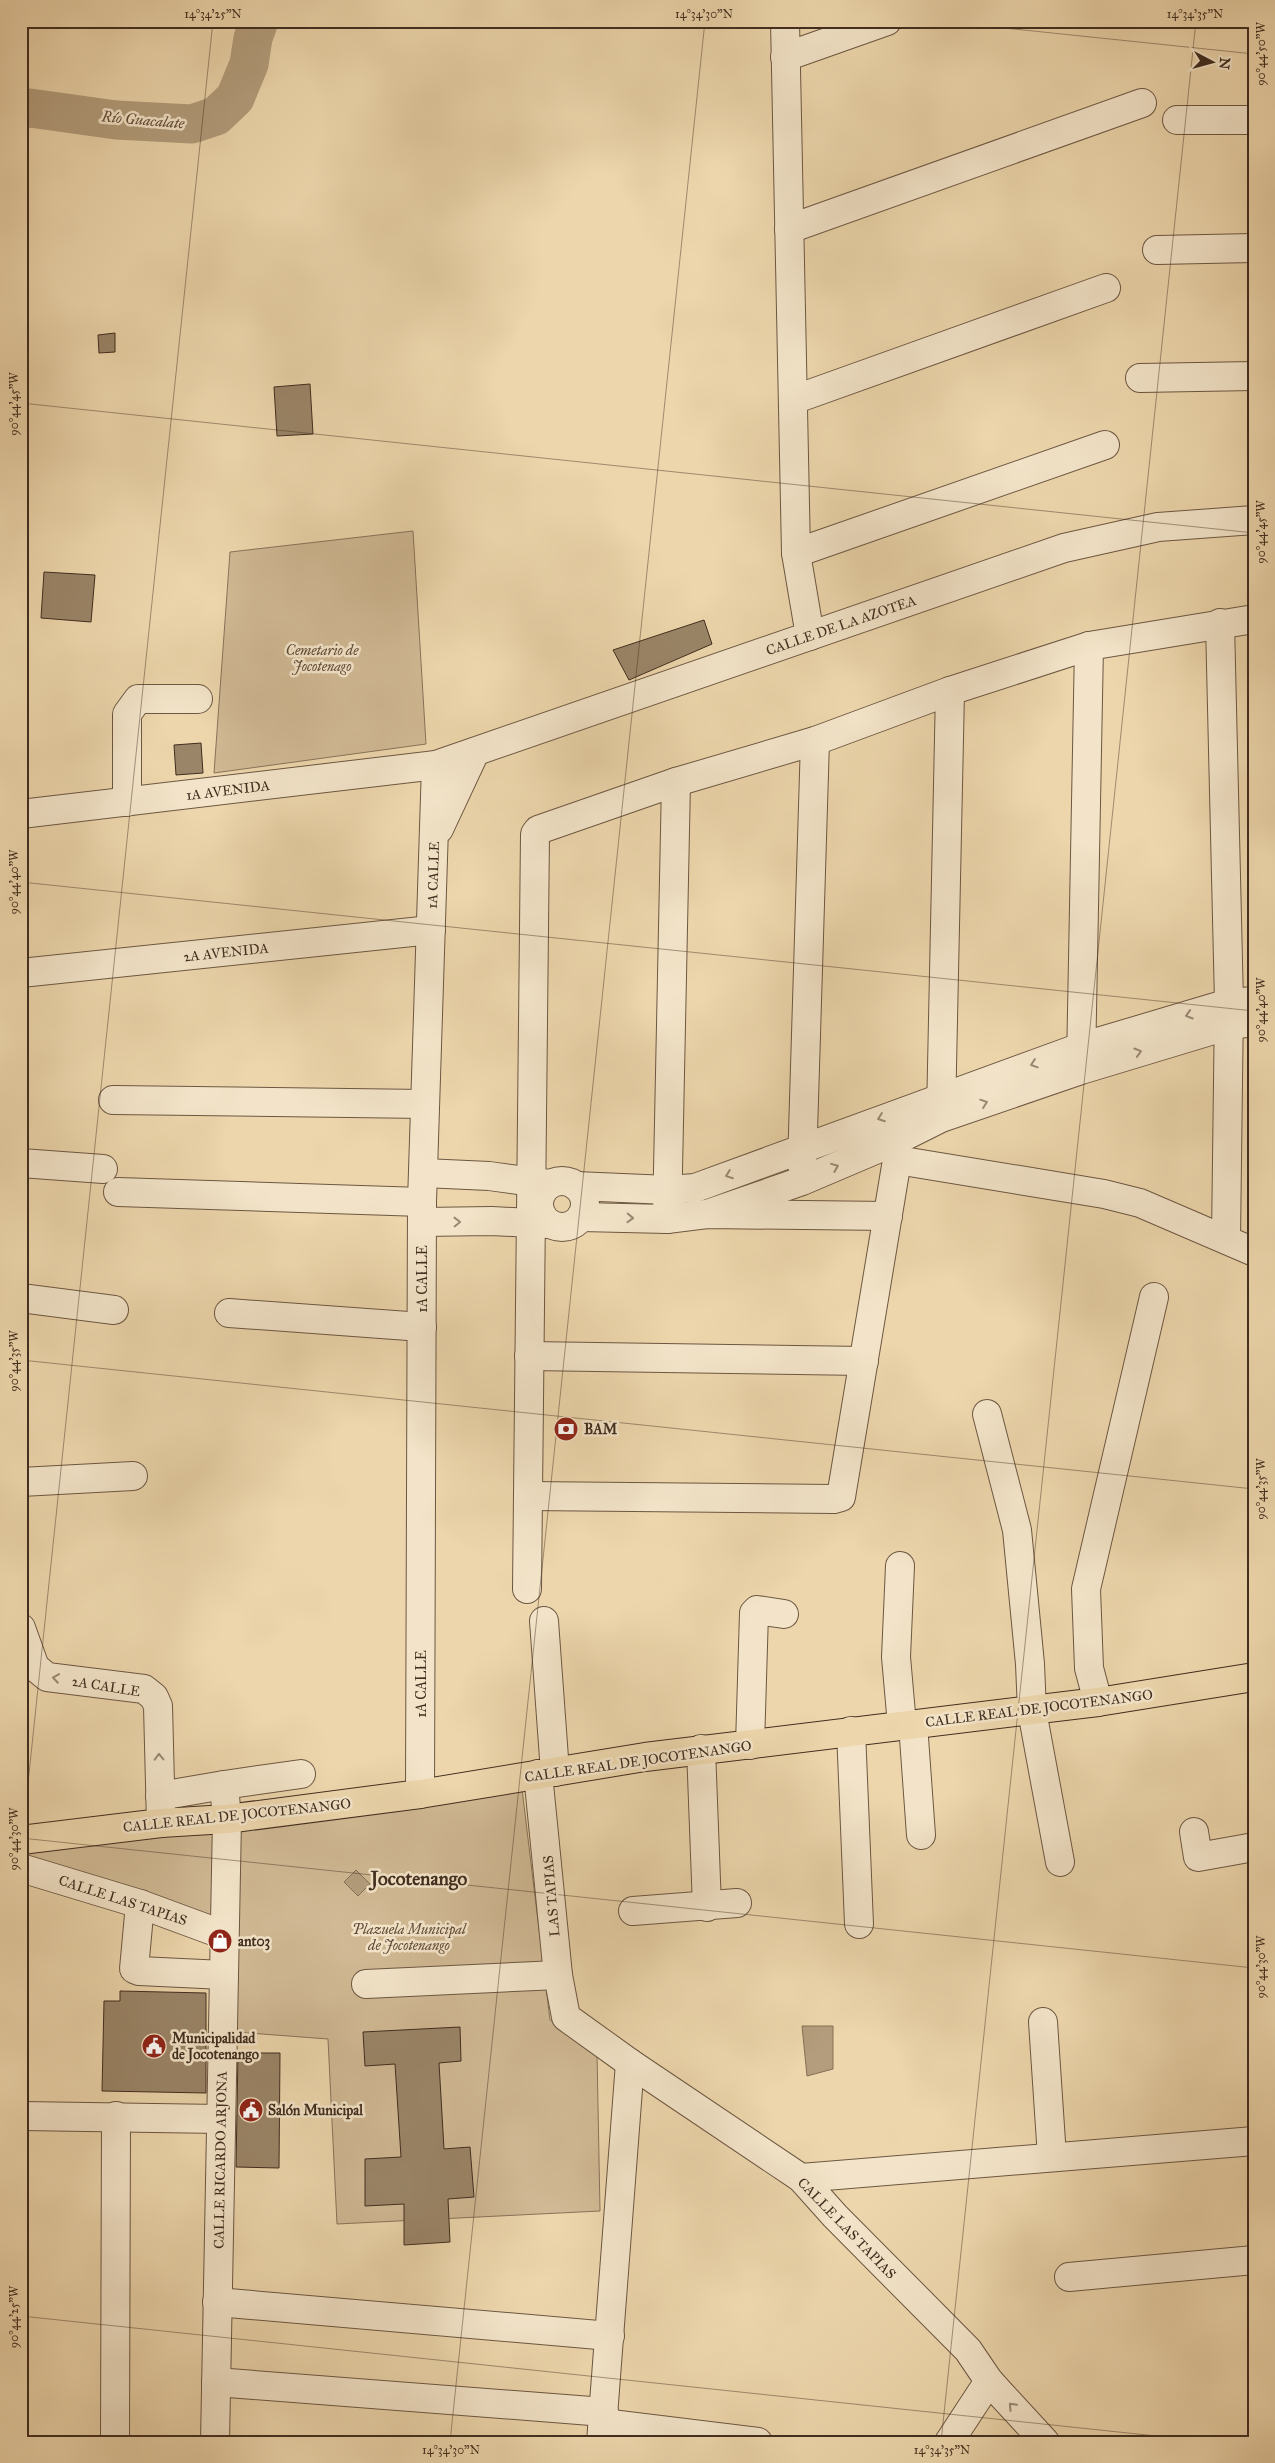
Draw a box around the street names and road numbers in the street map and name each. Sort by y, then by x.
street label: CALLE DE LA AZOTEA [764,592,919,659]
street label: 1A AVENIDA [185,777,271,804]
street label: 1A CALLE [424,841,443,909]
street label: 2A AVENIDA [183,940,270,965]
street label: 1A CALLE [414,1245,431,1313]
street label: 1A CALLE [413,1650,430,1718]
street label: 2A CALLE [71,1673,141,1700]
street label: CALLE REAL DE JOCOTENANGO [924,1686,1154,1732]
street label: CALLE REAL DE JOCOTENANGO [523,1737,753,1787]
street label: CALLE REAL DE JOCOTENANGO [122,1795,352,1837]
street label: LAS TAPIAS [539,1855,564,1937]
street label: CALLE LAS TAPIAS [56,1872,189,1929]
street label: CALLE RICARDO ARJONA [210,2070,232,2249]
street label: CALLE LAS TAPIAS [794,2174,899,2283]

